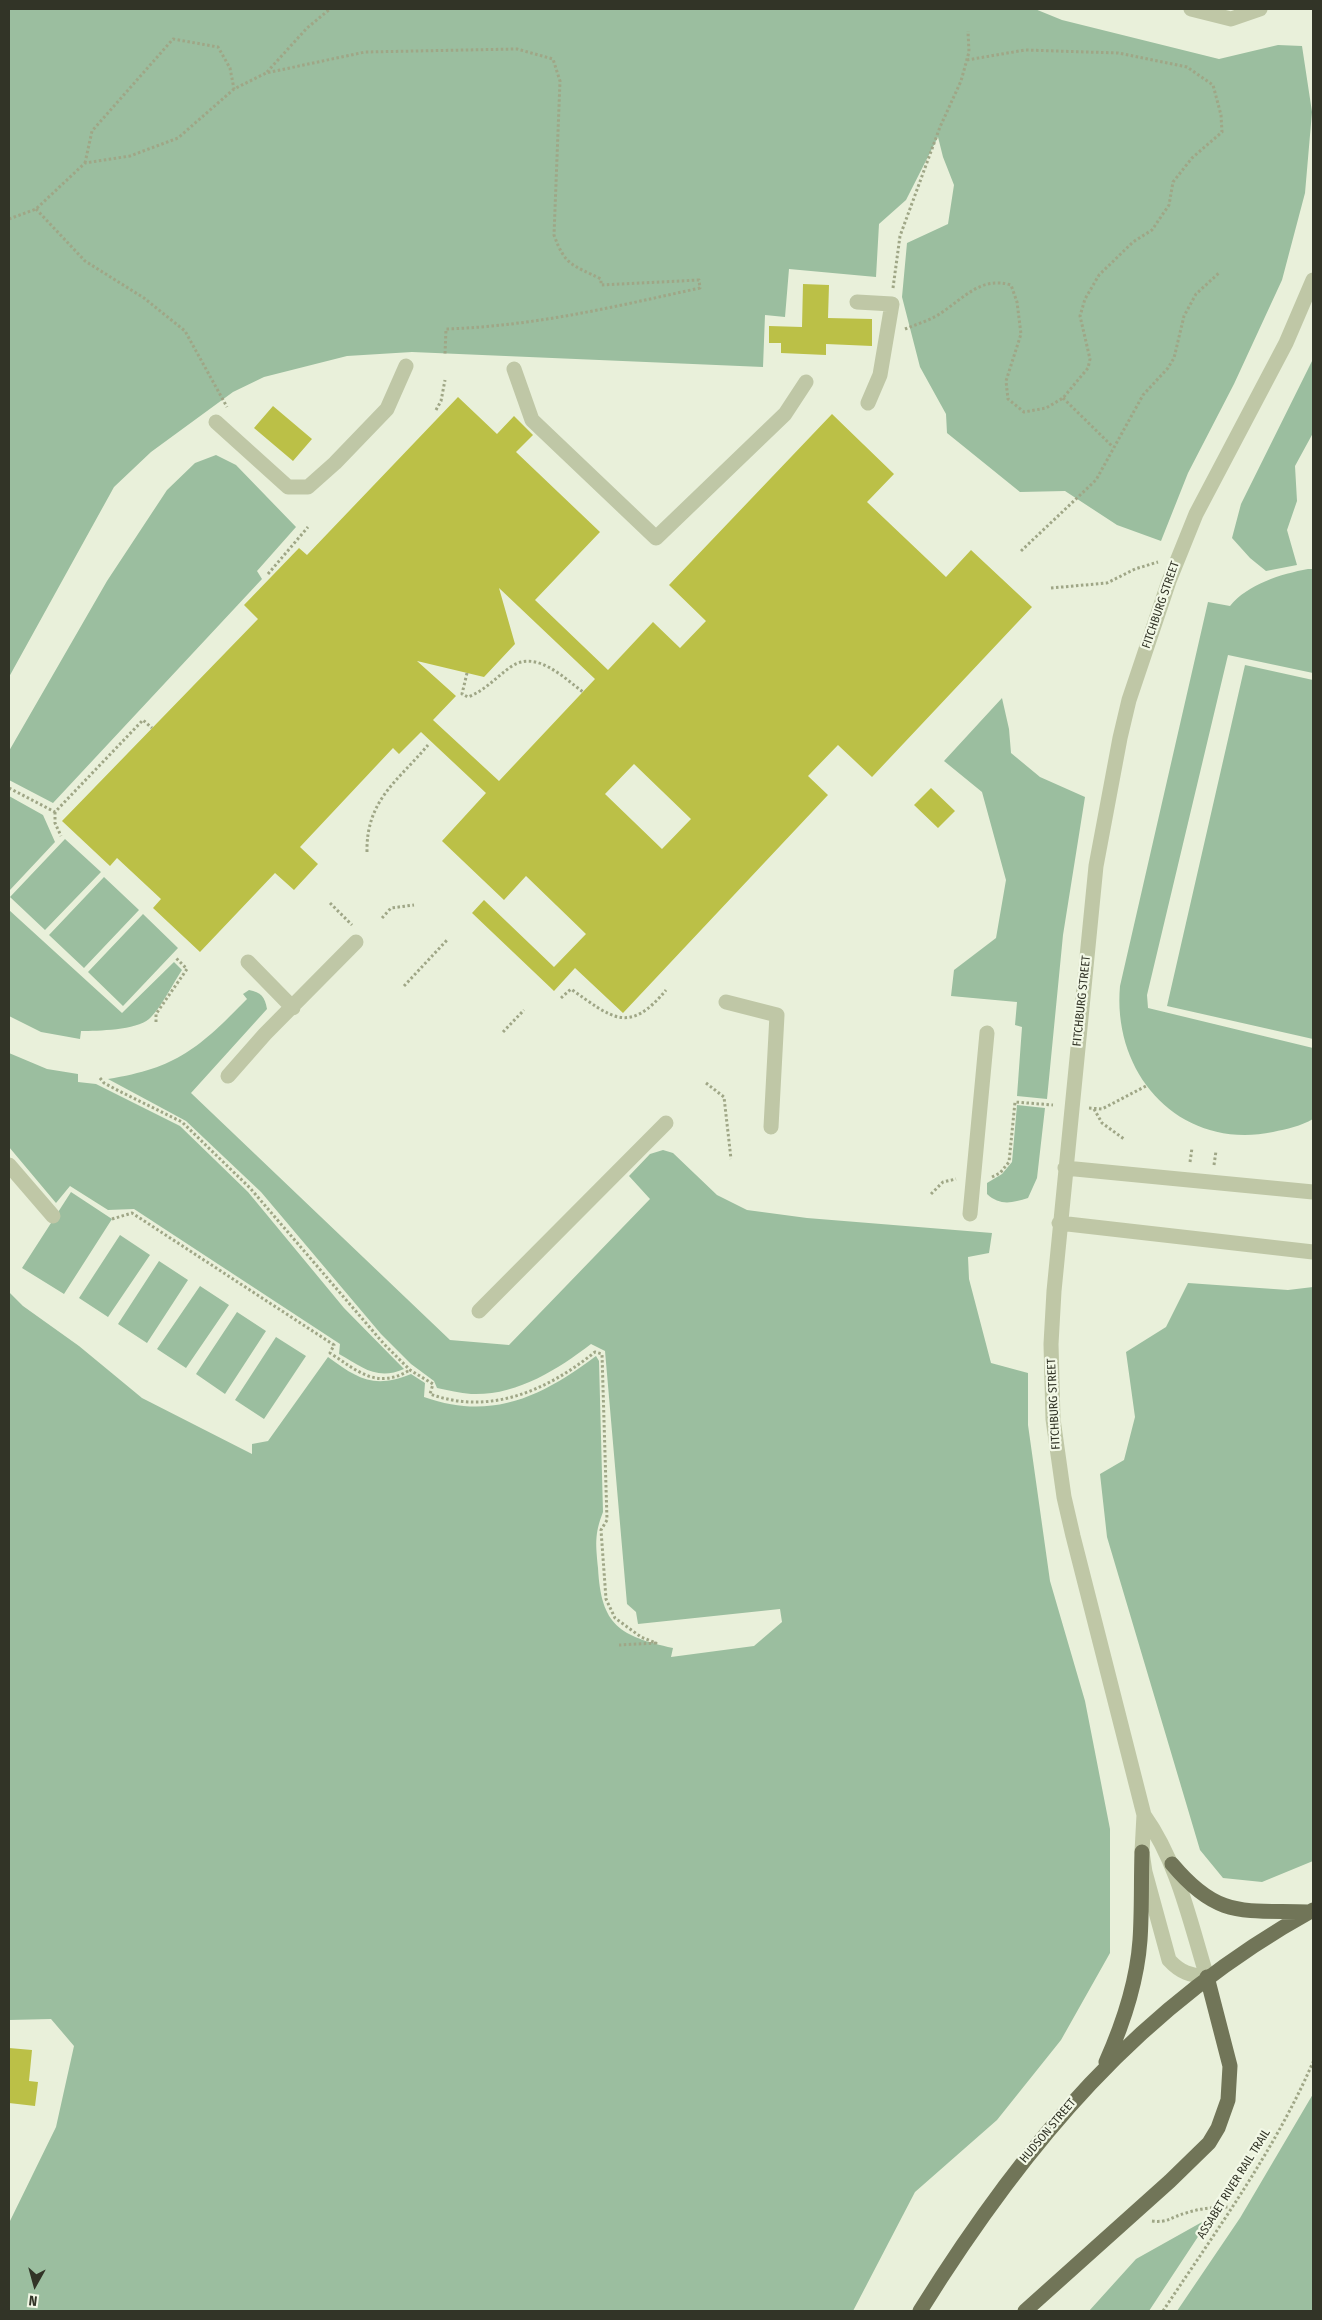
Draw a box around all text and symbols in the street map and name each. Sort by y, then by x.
street label: FITCHBURG STREET [1139,560,1183,650]
street label: FITCHBURG STREET [1070,955,1094,1047]
street label: FITCHBURG STREET [1044,1358,1064,1450]
street label: HUDSON STREET [1017,2096,1079,2166]
street label: ASSABET RIVER RAIL TRAIL [1194,2126,1274,2242]
north arrow [10,2260,60,2310]
text: N [28,2291,38,2309]

